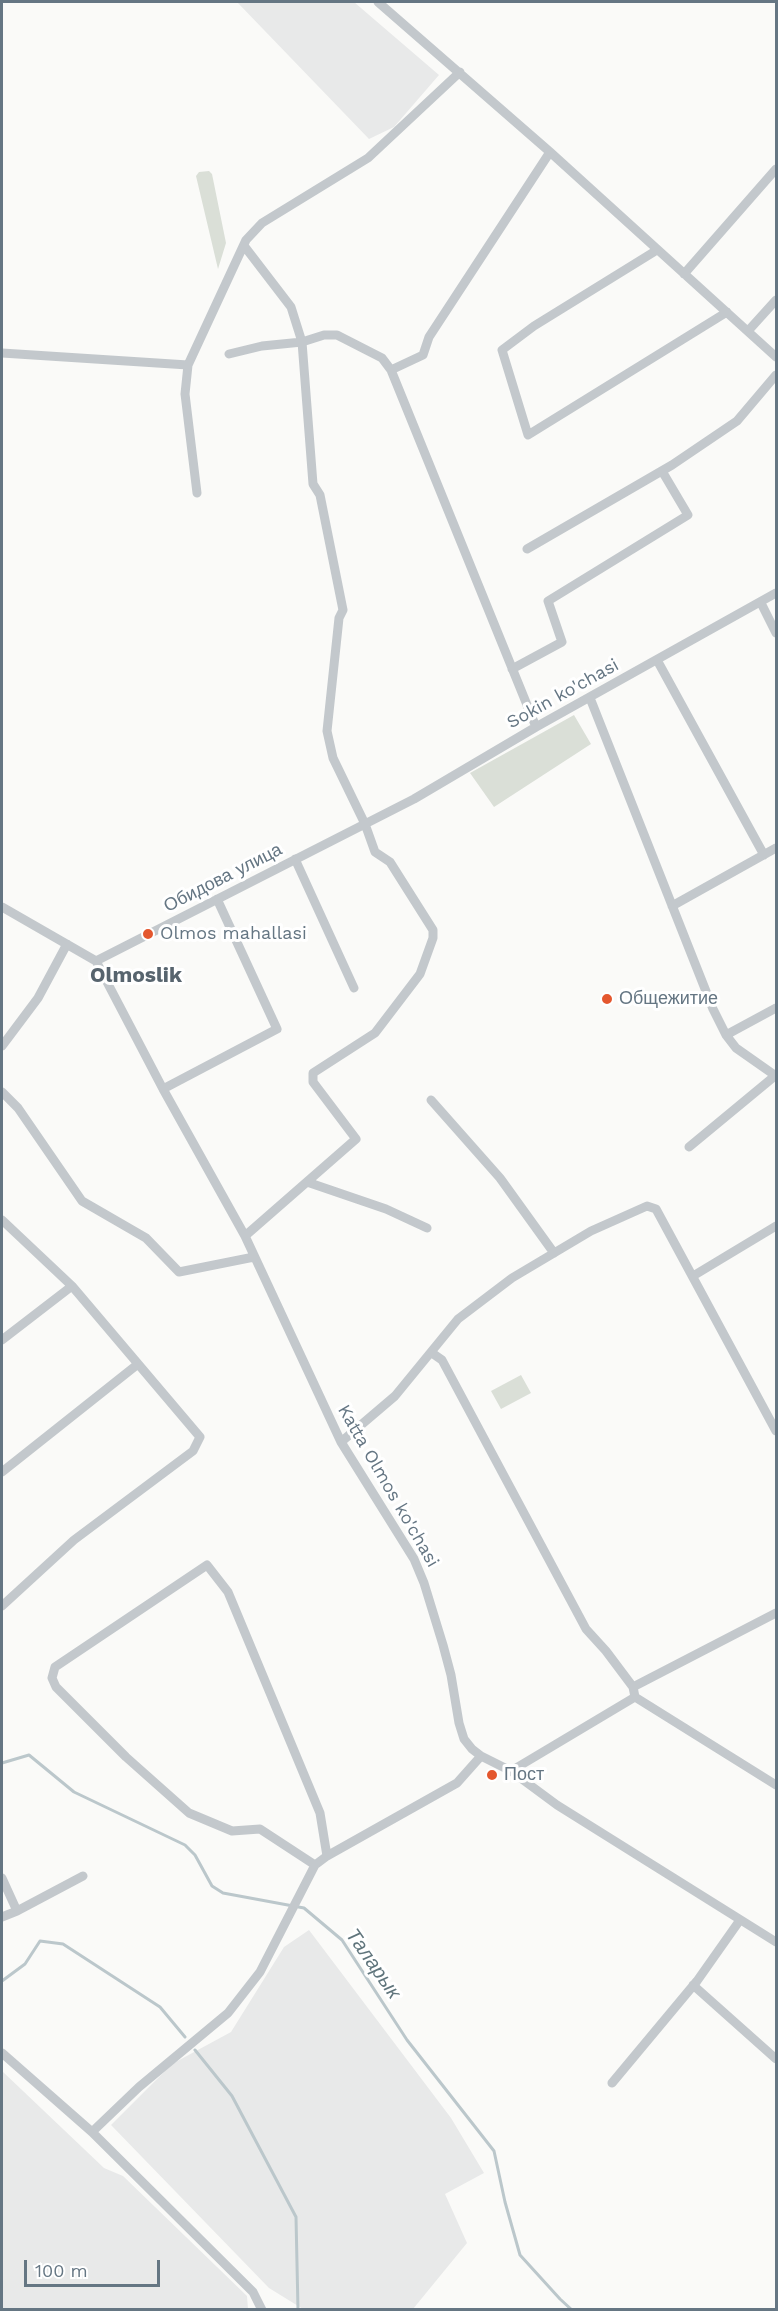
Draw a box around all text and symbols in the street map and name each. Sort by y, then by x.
street label: Sokin ko'chasi [503,654,623,734]
street label: Обидова улица [160,839,286,917]
place label: Olmos mahallasi [160,923,307,945]
marker: Olmos mahallasi [141,927,155,941]
district label: Olmoslik [90,963,182,989]
place label: Общежитие [619,988,718,1010]
marker: Общежитие [600,992,614,1006]
street label: Katta Olmos ko'chasi [333,1401,443,1571]
place label: Пост [504,1764,544,1786]
marker: Пост [485,1768,499,1782]
water label: Таларык [340,1924,406,2004]
scale bar [27,2248,164,2286]
text: 100 m [35,2260,88,2281]

